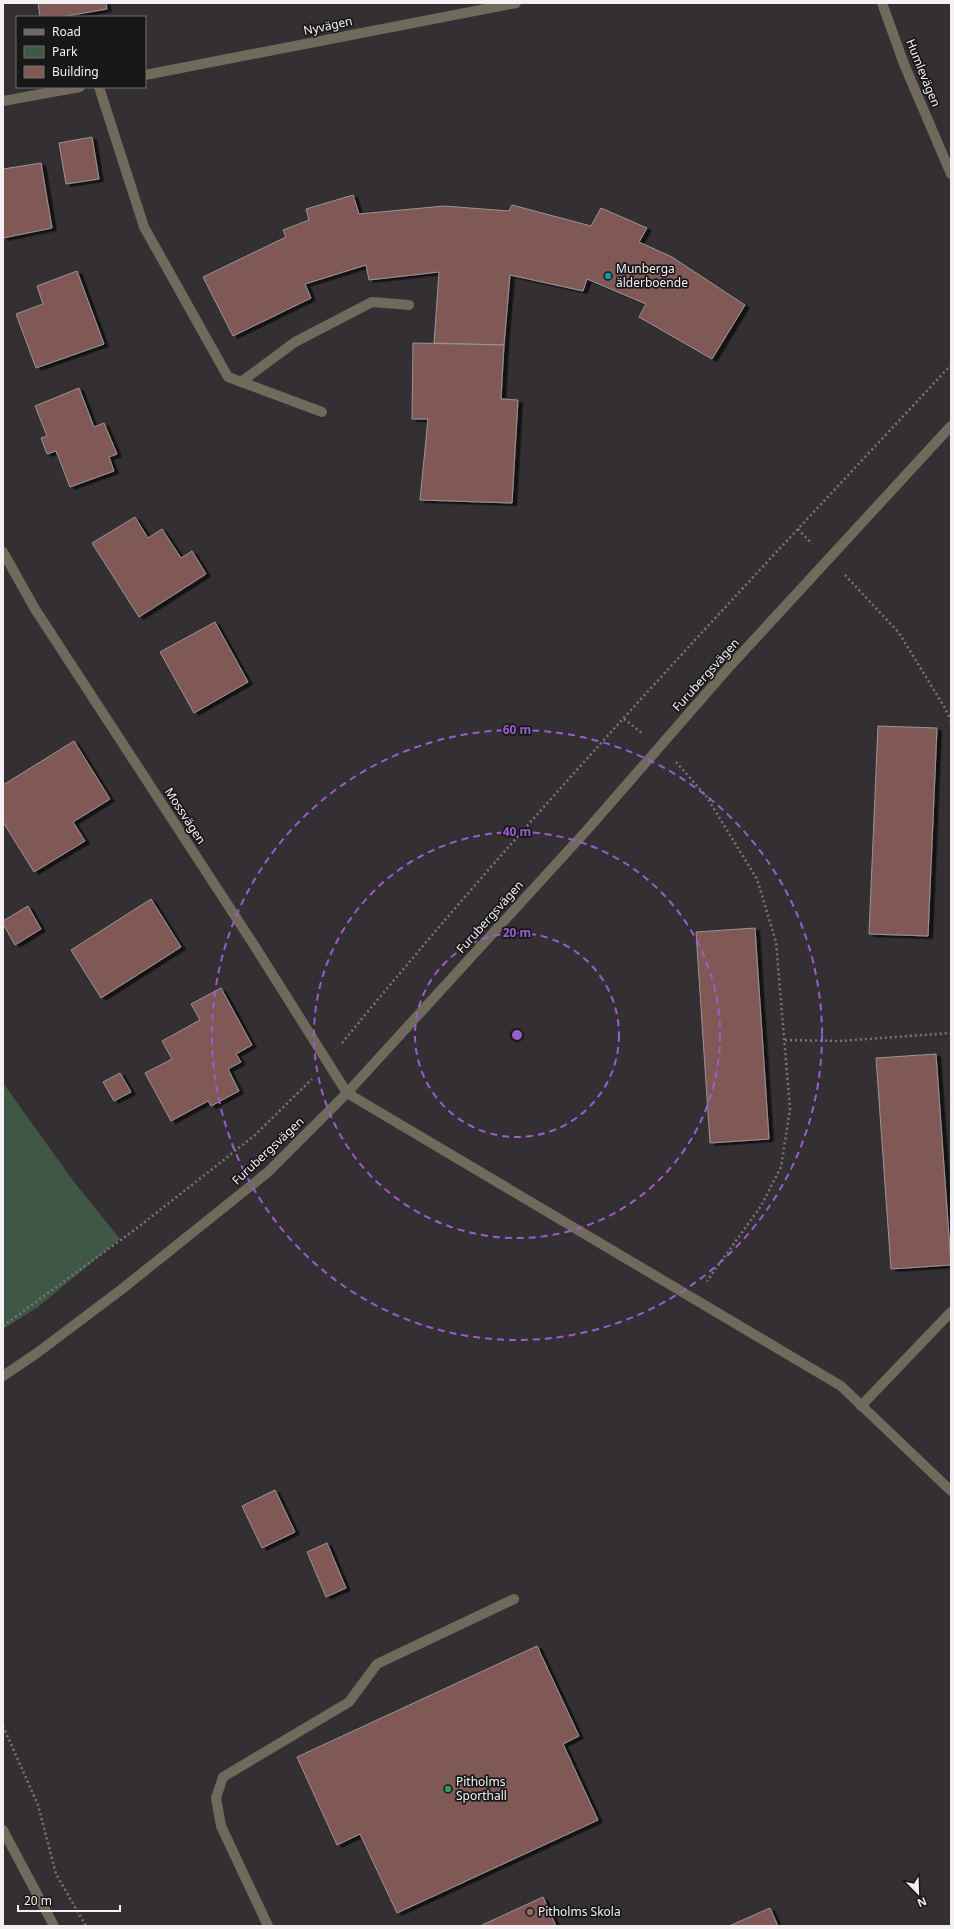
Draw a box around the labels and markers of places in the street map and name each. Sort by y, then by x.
place label: Munberga älderboende [616,260,688,291]
marker: Munberga älderboende [603,271,613,281]
centre of rings [510,1028,524,1042]
place label: Pitholms Sporthall [456,1773,507,1804]
marker: Pitholms Sporthall [443,1784,453,1794]
place label: Pitholms Skola [538,1903,621,1920]
marker: Pitholms Skola [525,1907,535,1917]

